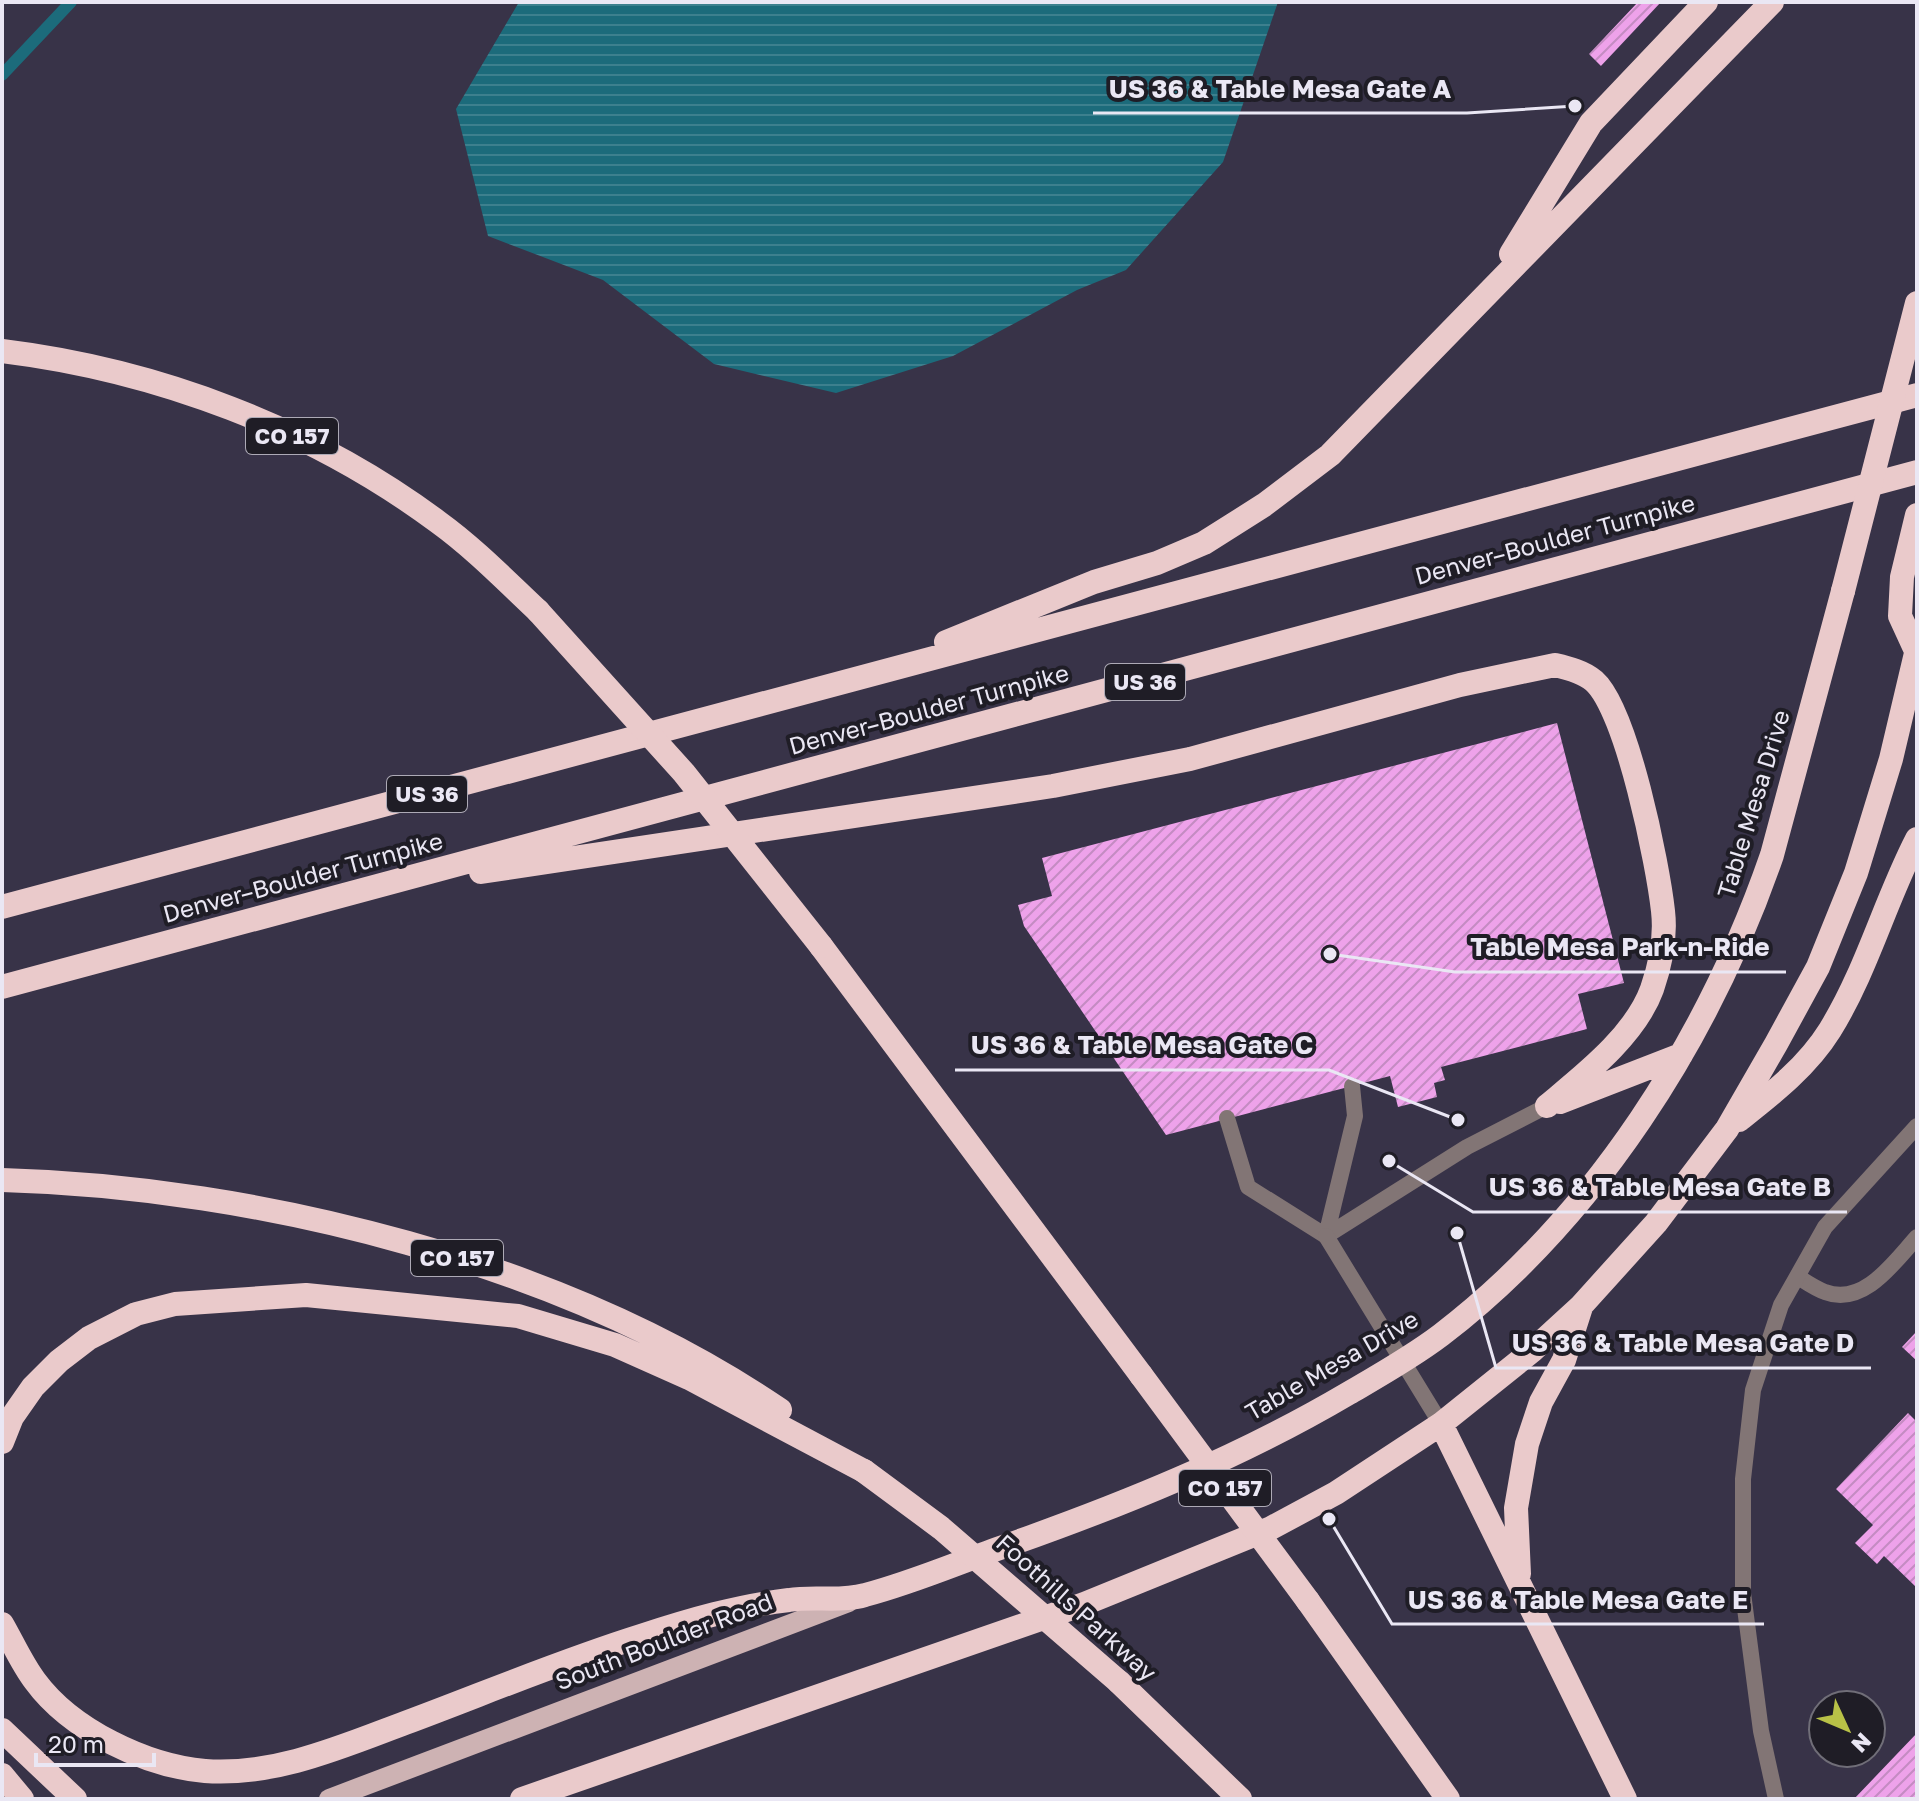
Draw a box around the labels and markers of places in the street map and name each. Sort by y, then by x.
callout: US 36 & Table Mesa Gate A [1093,63,1467,113]
callout: Table Mesa Park-n-Ride [1455,922,1786,972]
callout: US 36 & Table Mesa Gate C [955,1020,1329,1070]
callout: US 36 & Table Mesa Gate B [1473,1162,1847,1212]
callout: US 36 & Table Mesa Gate D [1496,1318,1871,1368]
callout: US 36 & Table Mesa Gate E [1392,1574,1764,1624]

